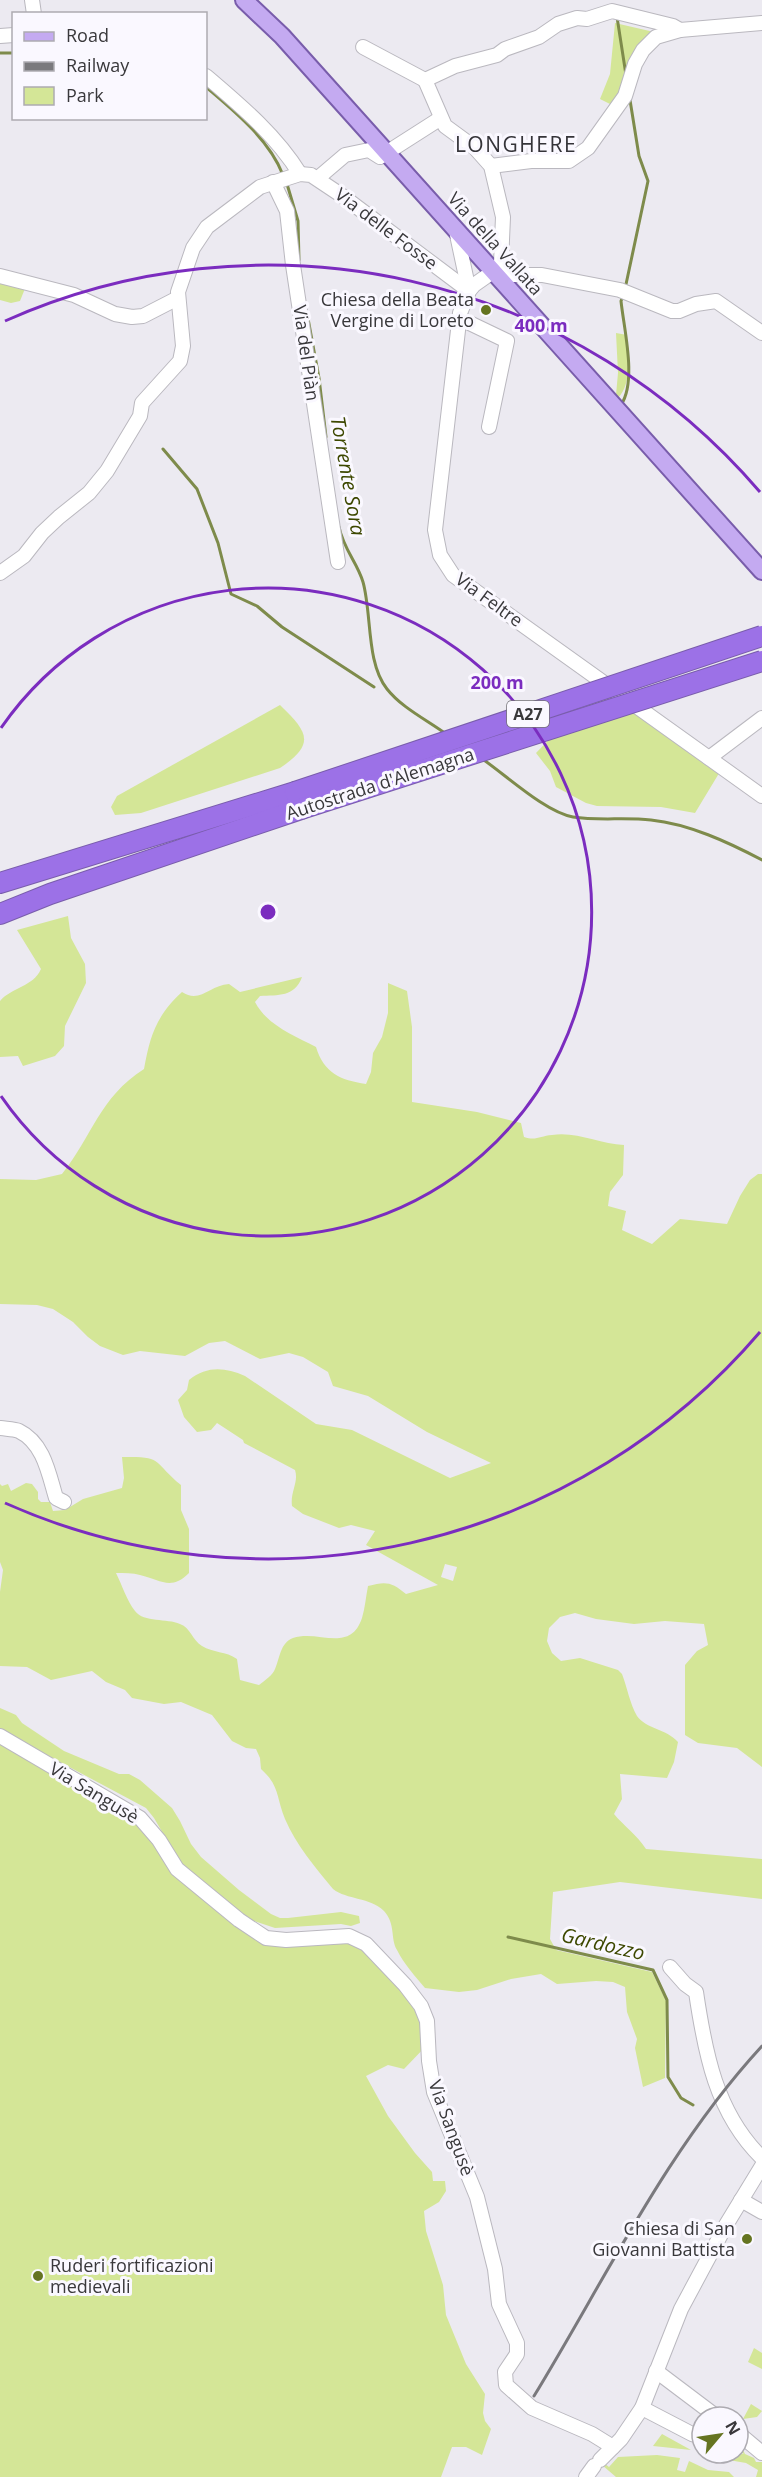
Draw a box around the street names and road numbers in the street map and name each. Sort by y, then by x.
street label: Via delle Fosse [331,182,443,275]
street label: Via della Vallata [443,187,549,300]
street label: Via del Piàn [288,303,326,402]
street label: Via Feltre [451,567,528,632]
road number: A27 [507,701,549,727]
street label: Autostrada d'Alemagna [283,741,477,825]
street label: Via Sangusè [45,1756,144,1828]
street label: Via Sangusè [423,2076,480,2179]

